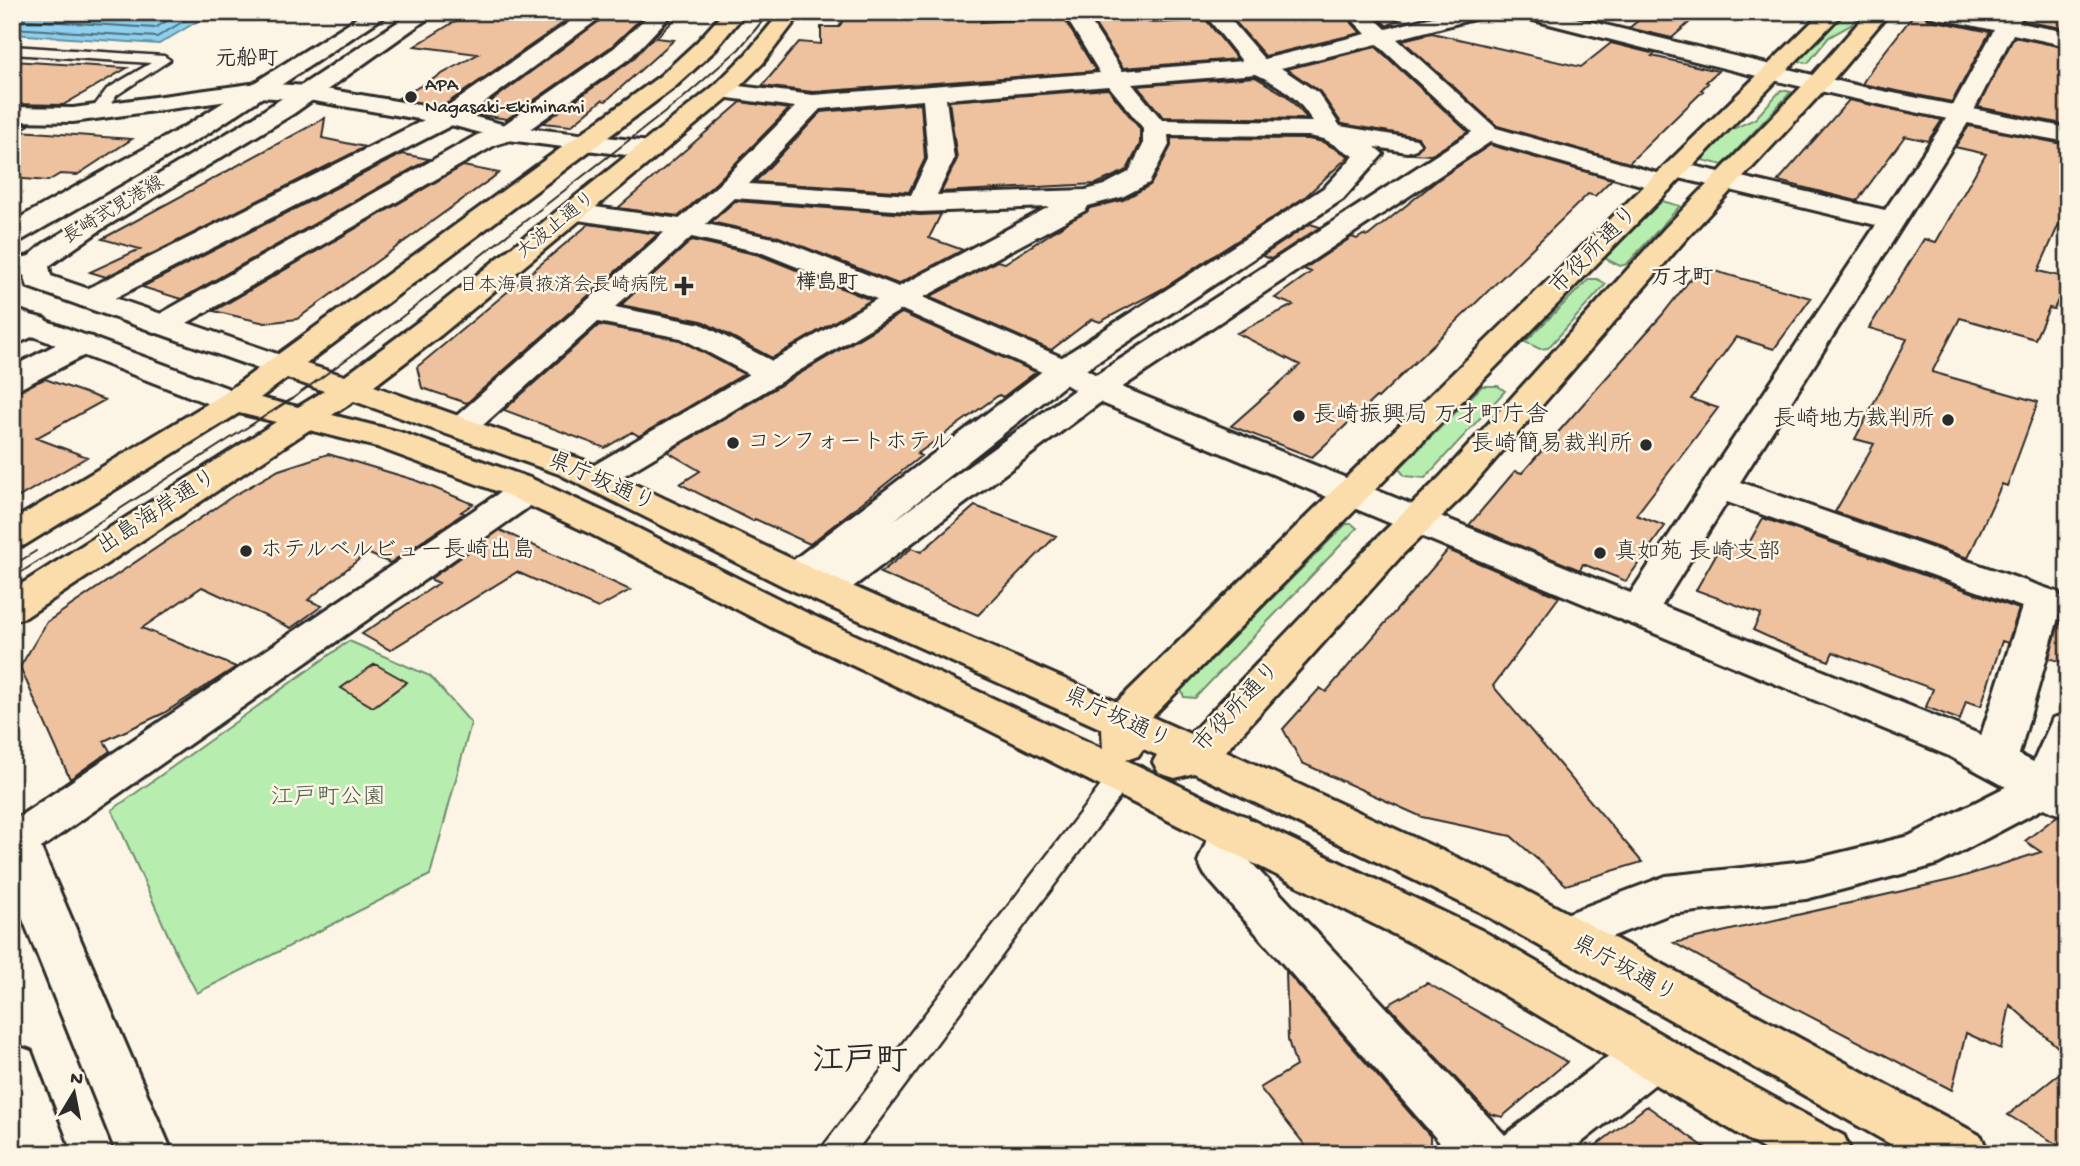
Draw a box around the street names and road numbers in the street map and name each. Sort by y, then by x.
street label: 長崎式見港線 [59,171,169,250]
street label: 大波止通り [512,186,601,265]
street label: 市役所通り [1544,200,1645,301]
street label: 県庁坂通り [543,446,659,519]
street label: 出島海岸通り [92,463,223,562]
street label: 市役所通り [1188,656,1287,759]
street label: 県庁坂通り [1059,682,1175,756]
street label: 県庁坂通り [1567,929,1681,1010]

